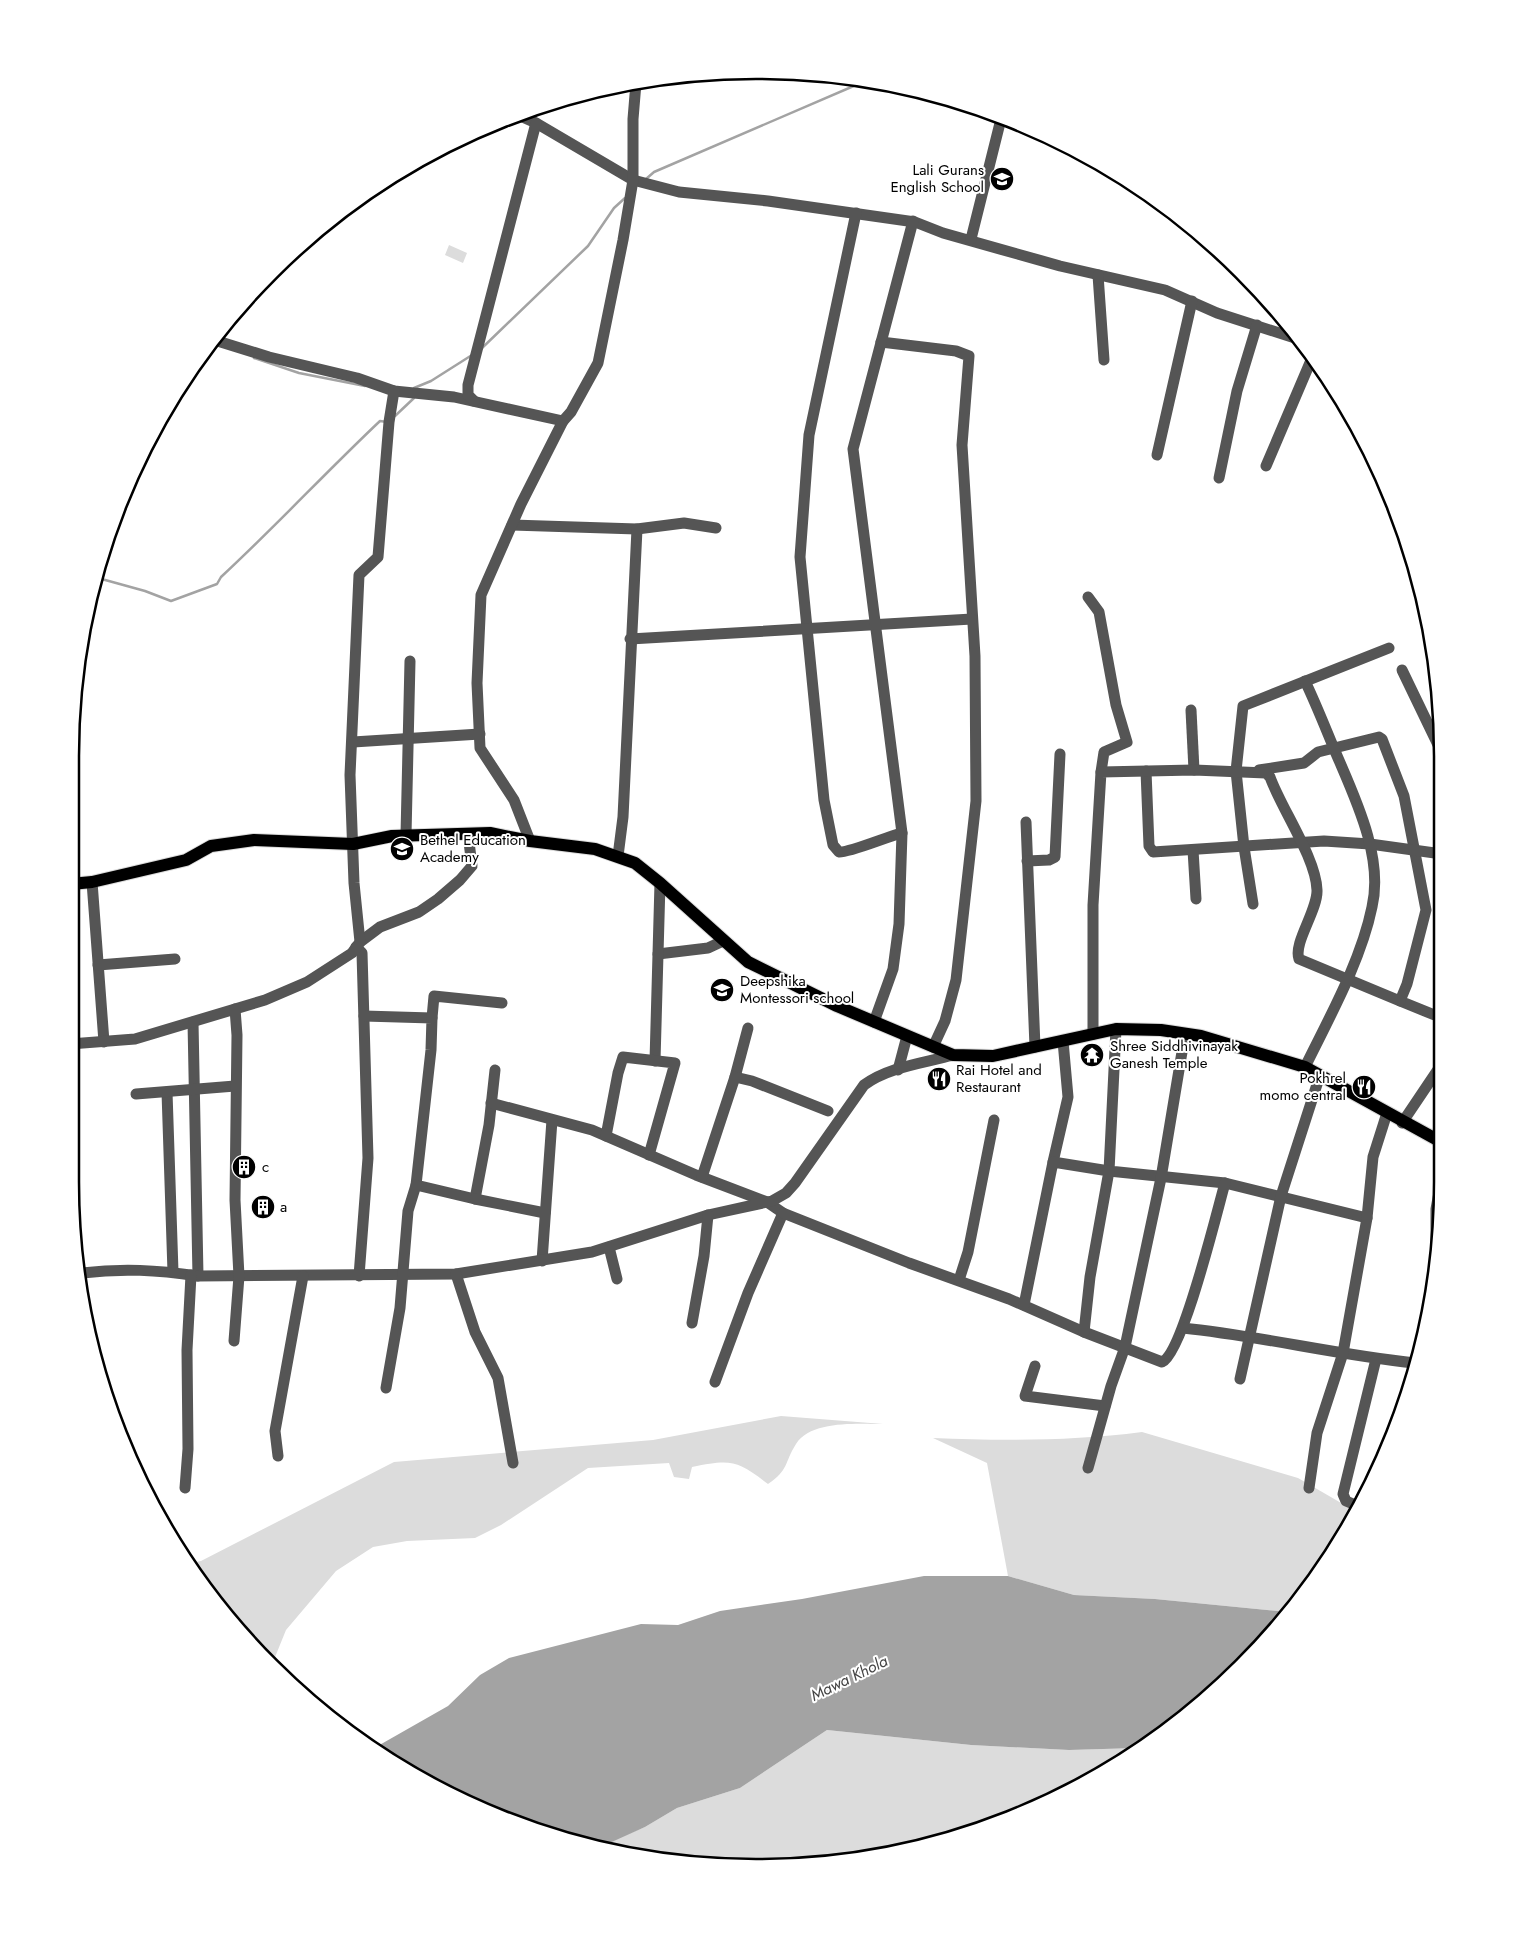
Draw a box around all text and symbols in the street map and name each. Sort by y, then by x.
place label: Lali Gurans English School [890,159,984,198]
school or university icon: Lali Gurans English School [989,166,1015,192]
place label: Bethel Education Academy [420,829,526,868]
school or university icon: Bethel Education Academy [389,836,415,862]
place label: Deepshika Montessori school [740,970,854,1009]
school or university icon: Deepshika Montessori school [709,977,735,1003]
place label: Shree Siddhivinayak Ganesh Temple [1110,1035,1238,1074]
temple icon: Shree Siddhivinayak Ganesh Temple [1079,1042,1105,1068]
place label: Rai Hotel and Restaurant [956,1059,1042,1098]
restaurant icon: Rai Hotel and Restaurant [926,1066,952,1092]
place label: Pokhrel momo central [1260,1067,1346,1106]
restaurant icon: Pokhrel momo central [1351,1074,1377,1100]
building icon: c [231,1154,257,1180]
place label: c [262,1156,269,1178]
building icon: a [250,1194,276,1220]
place label: a [280,1196,287,1218]
water label: Mawa Khola [806,1649,892,1707]

